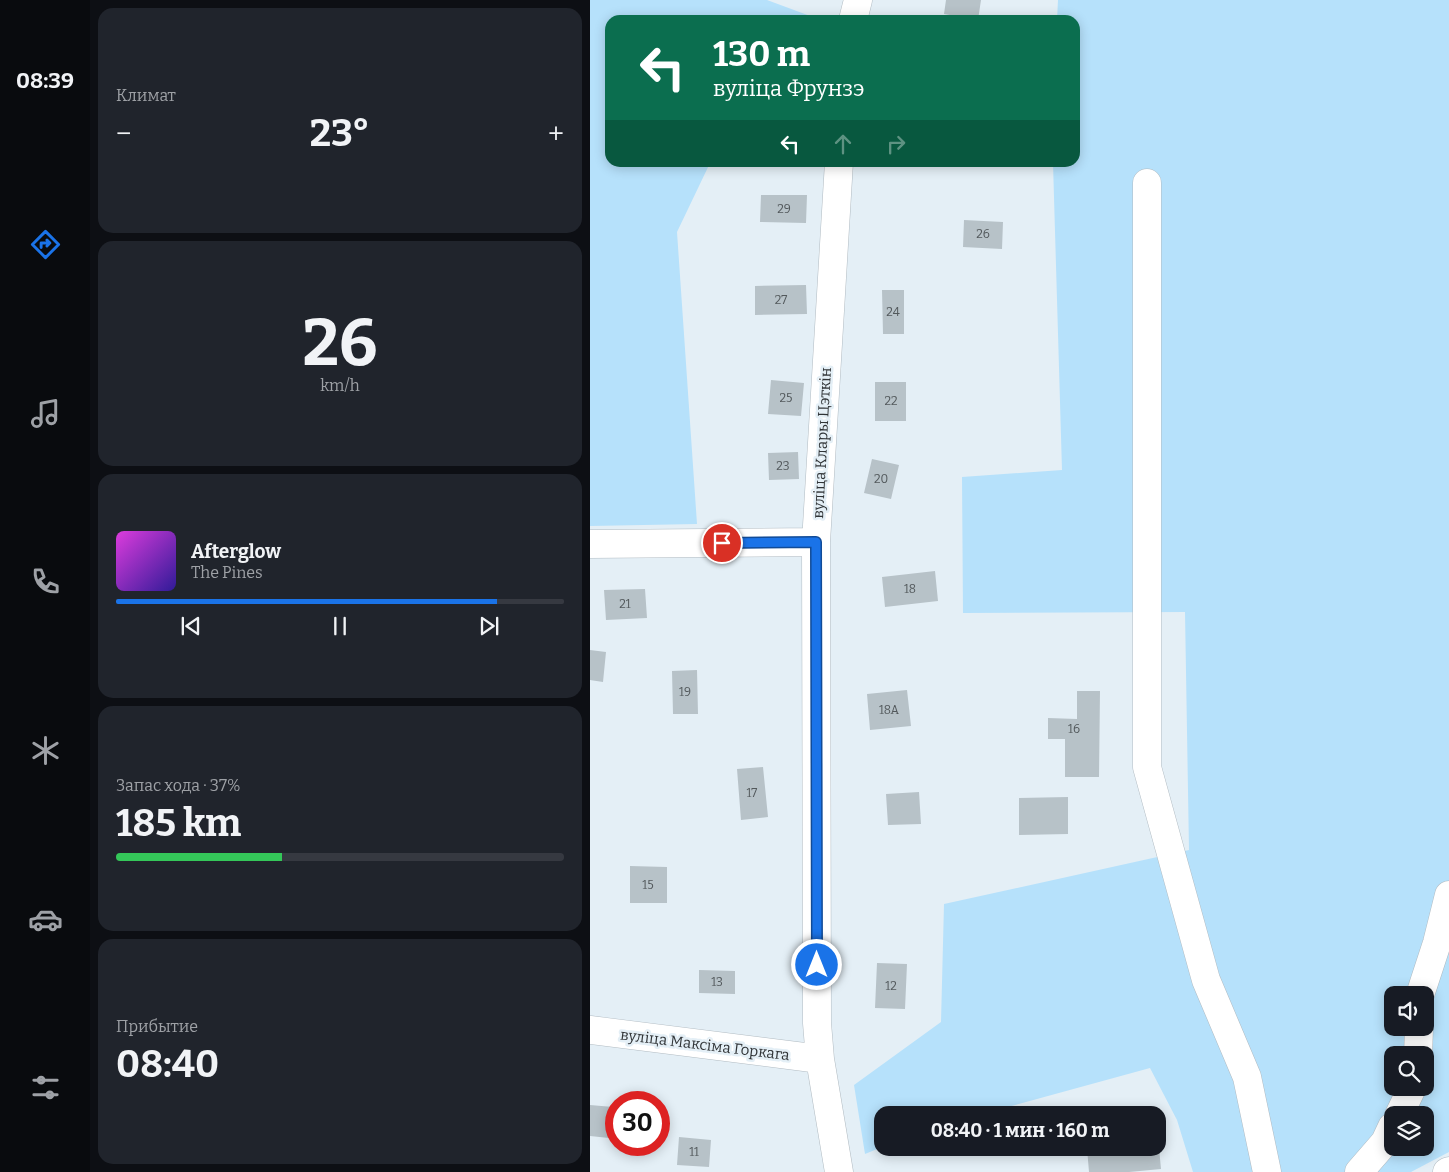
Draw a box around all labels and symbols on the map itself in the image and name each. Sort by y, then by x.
house number: 29 [777,202,791,216]
house number: 26 [976,227,990,241]
house number: 27 [775,293,787,307]
house number: 24 [886,305,900,319]
street label: вуліца Клары Цэткін [809,367,835,519]
house number: 25 [780,391,792,405]
house number: 22 [884,394,898,408]
house number: 23 [776,459,790,473]
house number: 20 [874,472,888,486]
pin [701,522,743,564]
house number: 18 [904,582,916,596]
house number: 21 [619,597,631,611]
house number: 19 [679,685,691,699]
house number: 18А [879,703,900,717]
house number: 16 [1068,722,1080,736]
house number: 17 [747,786,757,800]
house number: 15 [642,878,654,892]
position arrow [790,938,842,990]
house number: 13 [711,975,723,989]
house number: 12 [885,979,897,993]
street label: вуліца Максіма Горкага [619,1026,791,1064]
speed limit sign: 30 [605,1091,670,1156]
house number: 11 [689,1145,699,1159]

